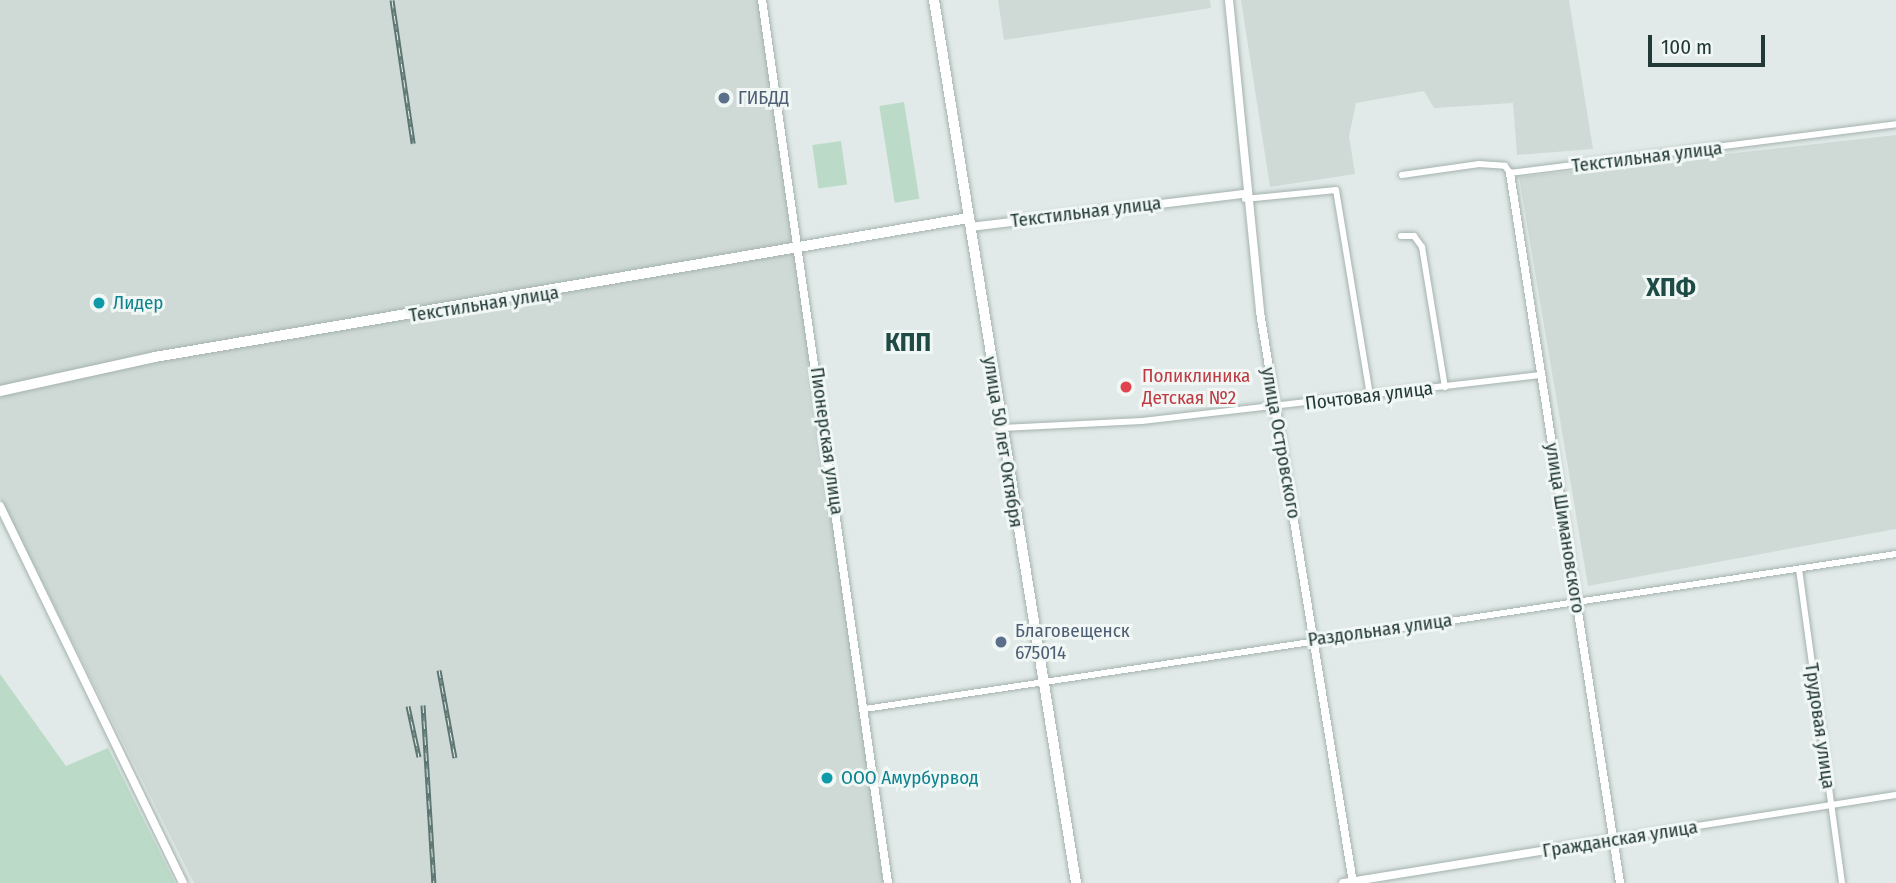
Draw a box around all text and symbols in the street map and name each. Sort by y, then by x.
scale bar [1651,21,1768,65]
text: 100 m [1661,34,1712,60]
place label: ГИБДД [738,87,789,109]
marker: ГИБДД [716,90,732,106]
street label: Текстильная улица [1570,136,1724,178]
street label: Текстильная улица [1009,191,1163,233]
district label: ХПФ [1646,272,1696,304]
street label: Текстильная улица [407,281,561,327]
place label: Лидер [113,292,163,314]
marker: Лидер [91,295,107,311]
district label: КПП [885,327,931,359]
street label: улица 50 лет Октября [978,355,1028,529]
place label: Поликлиника Детская №2 [1142,365,1250,409]
street label: Пионерская улица [805,366,849,516]
street label: улица Островского [1256,366,1306,520]
marker: Поликлиника Детская №2 [1116,377,1136,397]
street label: Почтовая улица [1304,377,1434,415]
street label: улица Шимановского [1540,441,1590,615]
street label: Раздольная улица [1306,609,1454,651]
place label: Благовещенск 675014 [1015,620,1130,664]
marker: Благовещенск 675014 [993,634,1009,650]
street label: Трудовая улица [1800,662,1840,790]
place label: ООО Амурбурвод [841,767,979,789]
marker: ООО Амурбурвод [819,770,835,786]
street label: Гражданская улица [1541,815,1699,863]

